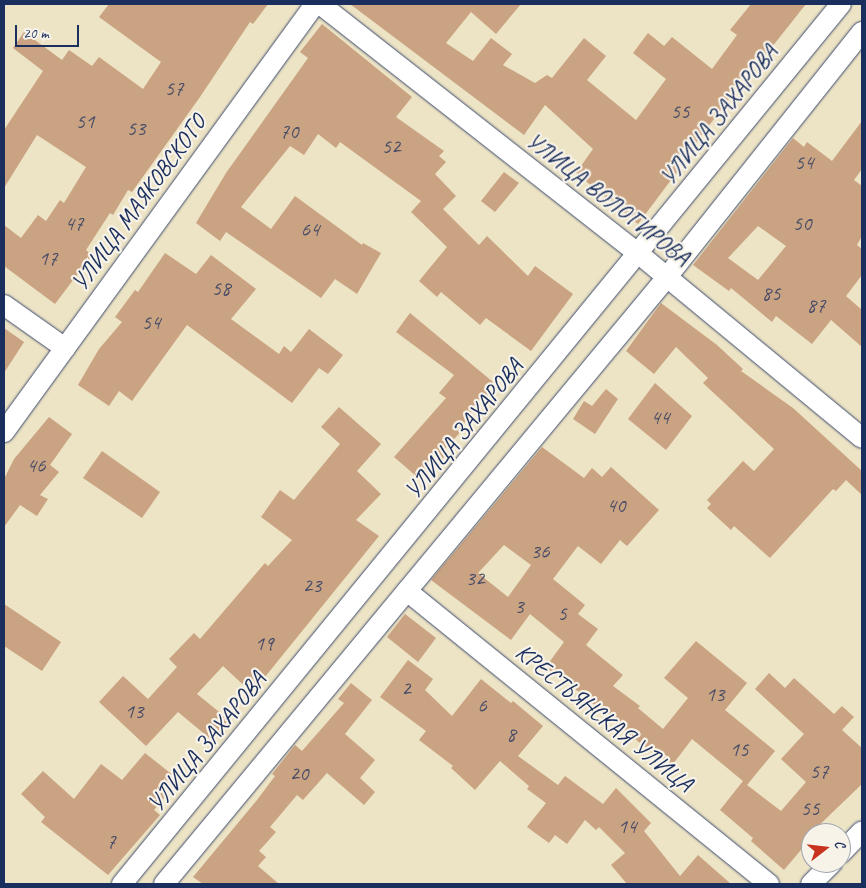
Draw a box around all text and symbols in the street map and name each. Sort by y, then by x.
scale bar [18,15,81,47]
text: 20 m [23,24,49,43]
street label: УЛИЦА ЗАХАРОВА [654,39,784,191]
house number: 57 [165,75,183,101]
house number: 55 [671,98,689,124]
house number: 51 [76,108,94,134]
street label: УЛИЦА МАЯКОВСКОГО [65,109,213,297]
house number: 53 [127,115,145,141]
house number: 70 [280,118,298,144]
street label: УЛИЦА ВОЛОГИРОВА [521,127,695,271]
house number: 52 [382,133,400,159]
house number: 54 [795,149,813,175]
house number: 47 [65,210,83,236]
house number: 50 [793,210,811,236]
house number: 64 [301,216,319,242]
house number: 17 [39,245,57,271]
house number: 58 [212,275,230,301]
house number: 85 [762,280,780,306]
house number: 87 [807,292,825,318]
house number: 54 [142,309,160,335]
street label: УЛИЦА ЗАХАРОВА [399,353,529,505]
house number: 44 [651,404,669,430]
house number: 46 [27,452,45,478]
house number: 40 [607,492,625,518]
house number: 36 [531,538,549,564]
house number: 32 [466,565,484,591]
house number: 23 [303,572,321,598]
house number: 3 [514,593,524,619]
house number: 5 [557,600,567,626]
house number: 19 [255,630,273,656]
street label: КРЕСТЬЯНСКАЯ УЛИЦА [510,638,698,798]
street label: УЛИЦА ЗАХАРОВА [142,666,272,818]
house number: 2 [401,675,411,701]
house number: 13 [706,681,724,707]
house number: 6 [477,692,487,718]
house number: 13 [125,698,143,724]
house number: 8 [506,721,516,747]
house number: 15 [730,736,748,762]
house number: 57 [810,758,828,784]
house number: 20 [290,760,308,786]
house number: 55 [801,795,819,821]
house number: 14 [618,813,636,839]
north arrow [801,823,851,873]
house number: 7 [106,828,116,854]
text: С [831,838,849,850]

